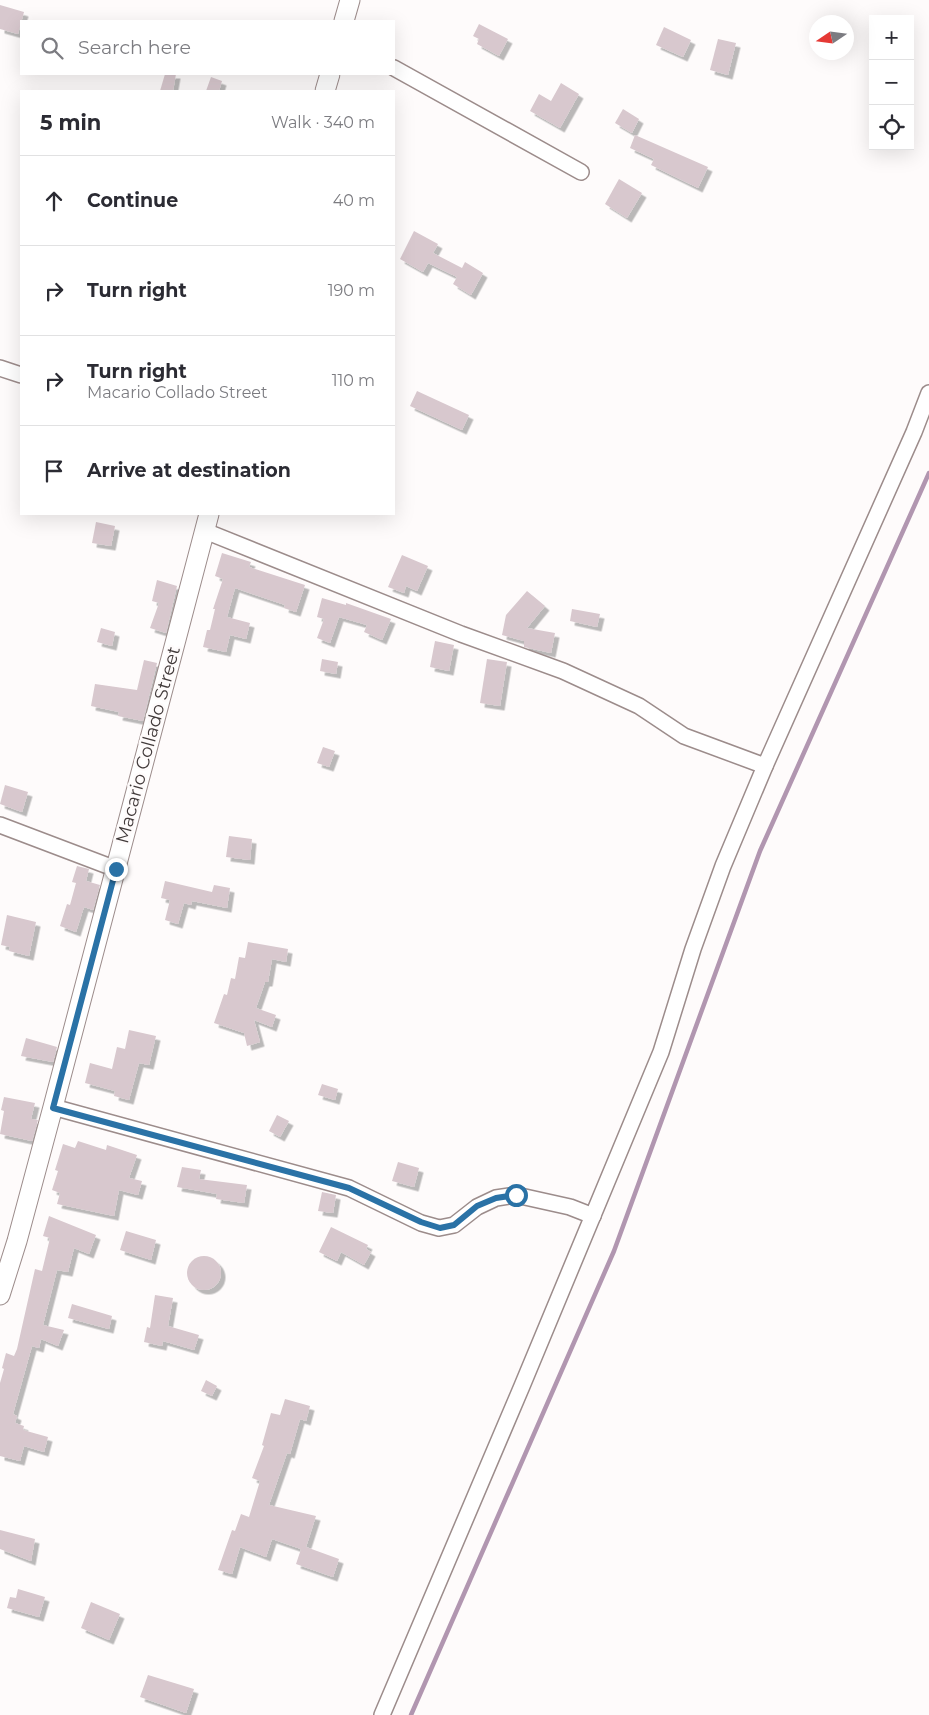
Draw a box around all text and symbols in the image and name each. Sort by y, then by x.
north arrow [809,15,854,60]
map controls [869,15,914,150]
button: + [869,15,914,60]
search box [20,20,395,75]
icon: search [38,34,66,62]
text: Search here [78,36,191,59]
button: − [869,60,914,105]
button: locate [869,105,914,150]
text: 5 min [40,110,101,135]
text: Walk · 340 m [271,113,375,132]
icon: ahead [40,187,68,215]
text: Continue [87,189,178,212]
text: 40 m [333,191,375,210]
icon: right [40,277,68,305]
text: Turn right [87,279,187,302]
text: 190 m [328,281,375,300]
text: Turn right [87,360,187,383]
icon: right [40,367,68,395]
text: 110 m [332,371,375,390]
text: Macario Collado Street [87,383,268,402]
icon: arrive [40,457,68,485]
text: Arrive at destination [87,459,291,482]
street label: Macario Collado Street [111,644,185,846]
route end [105,858,128,881]
route start [505,1184,528,1207]

